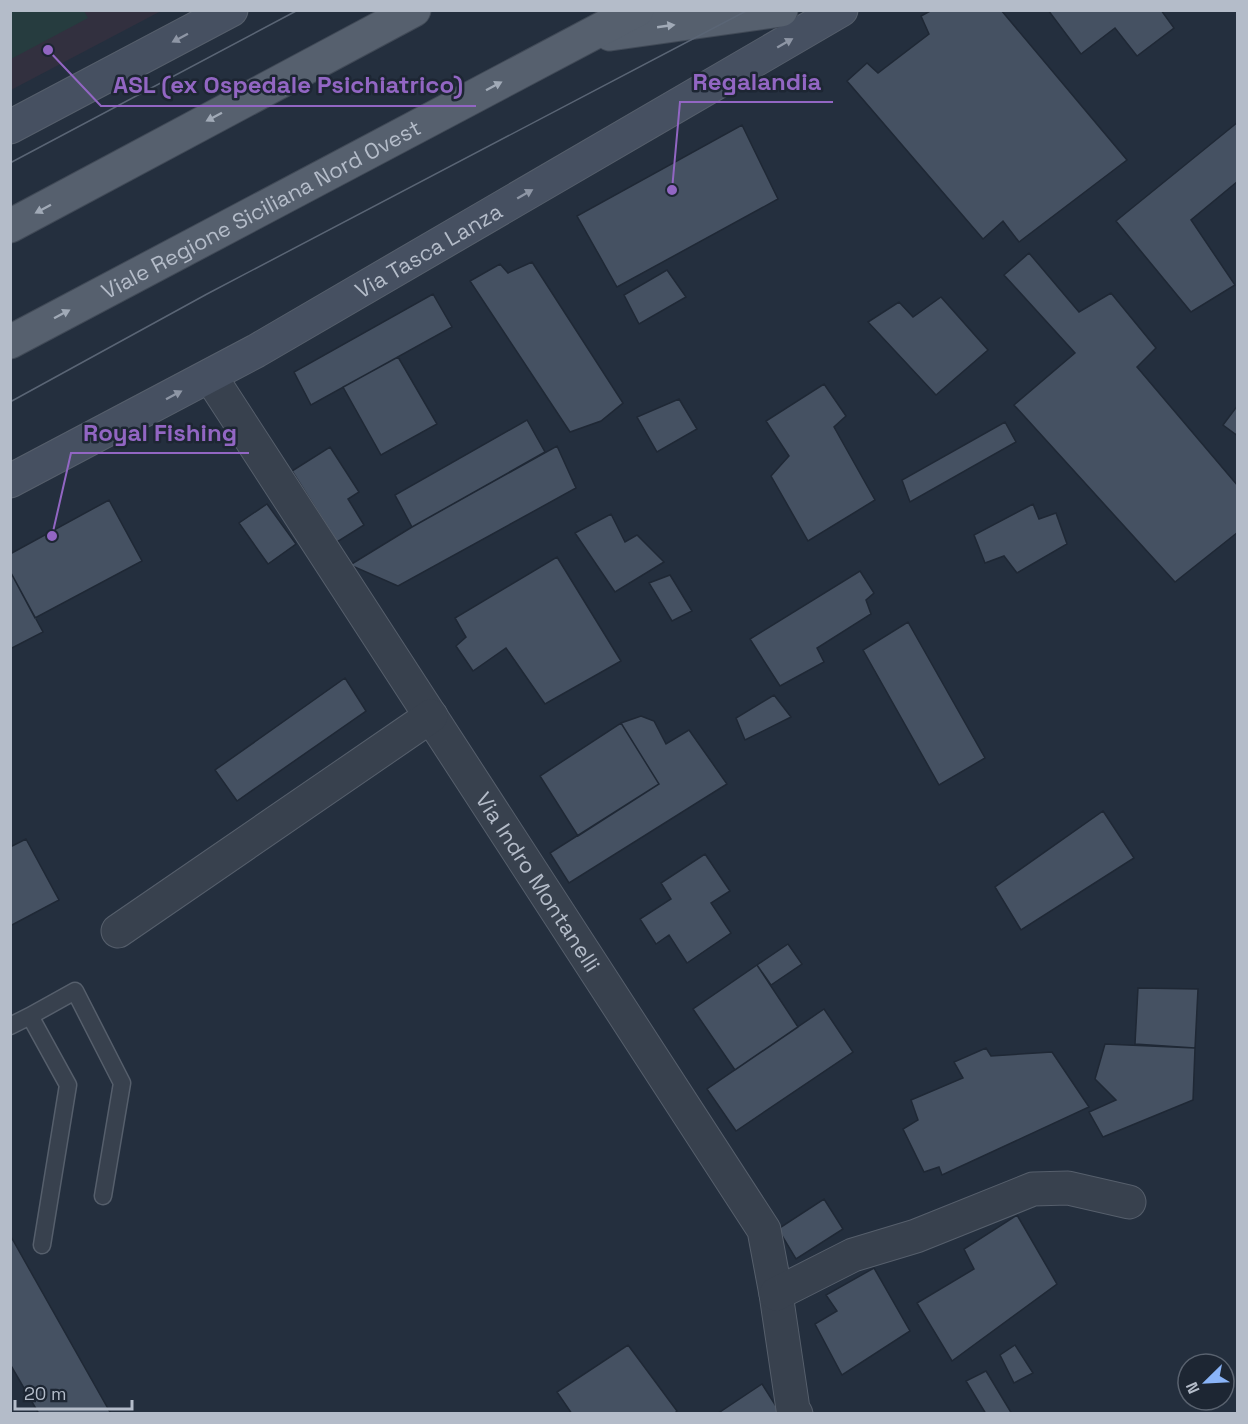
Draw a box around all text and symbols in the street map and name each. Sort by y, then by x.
one-way arrow [656,21,675,31]
one-way arrow [171,33,188,43]
one-way arrow [776,39,793,49]
callout: Regalandia [680,60,833,102]
callout: ASL (ex Ospedale Psichiatrico) [101,64,476,106]
text: Regalandia [693,66,822,97]
text: ASL (ex Ospedale Psichiatrico) [113,69,463,100]
one-way arrow [486,81,503,91]
one-way arrow [206,112,223,122]
street label: Viale Regione Siciliana Nord Ovest [97,113,425,305]
one-way arrow [517,189,534,199]
street label: Via Tasca Lanza [350,196,507,304]
one-way arrow [34,204,51,214]
one-way arrow [54,309,71,319]
one-way arrow [165,390,182,400]
callout: Royal Fishing [71,411,249,453]
text: Royal Fishing [83,417,237,448]
street label: Via Indro Montanelli [470,787,607,977]
north arrow [1176,1352,1236,1412]
scale bar [15,1373,132,1411]
text: N [1181,1379,1205,1397]
text: 20 m [24,1382,67,1405]

